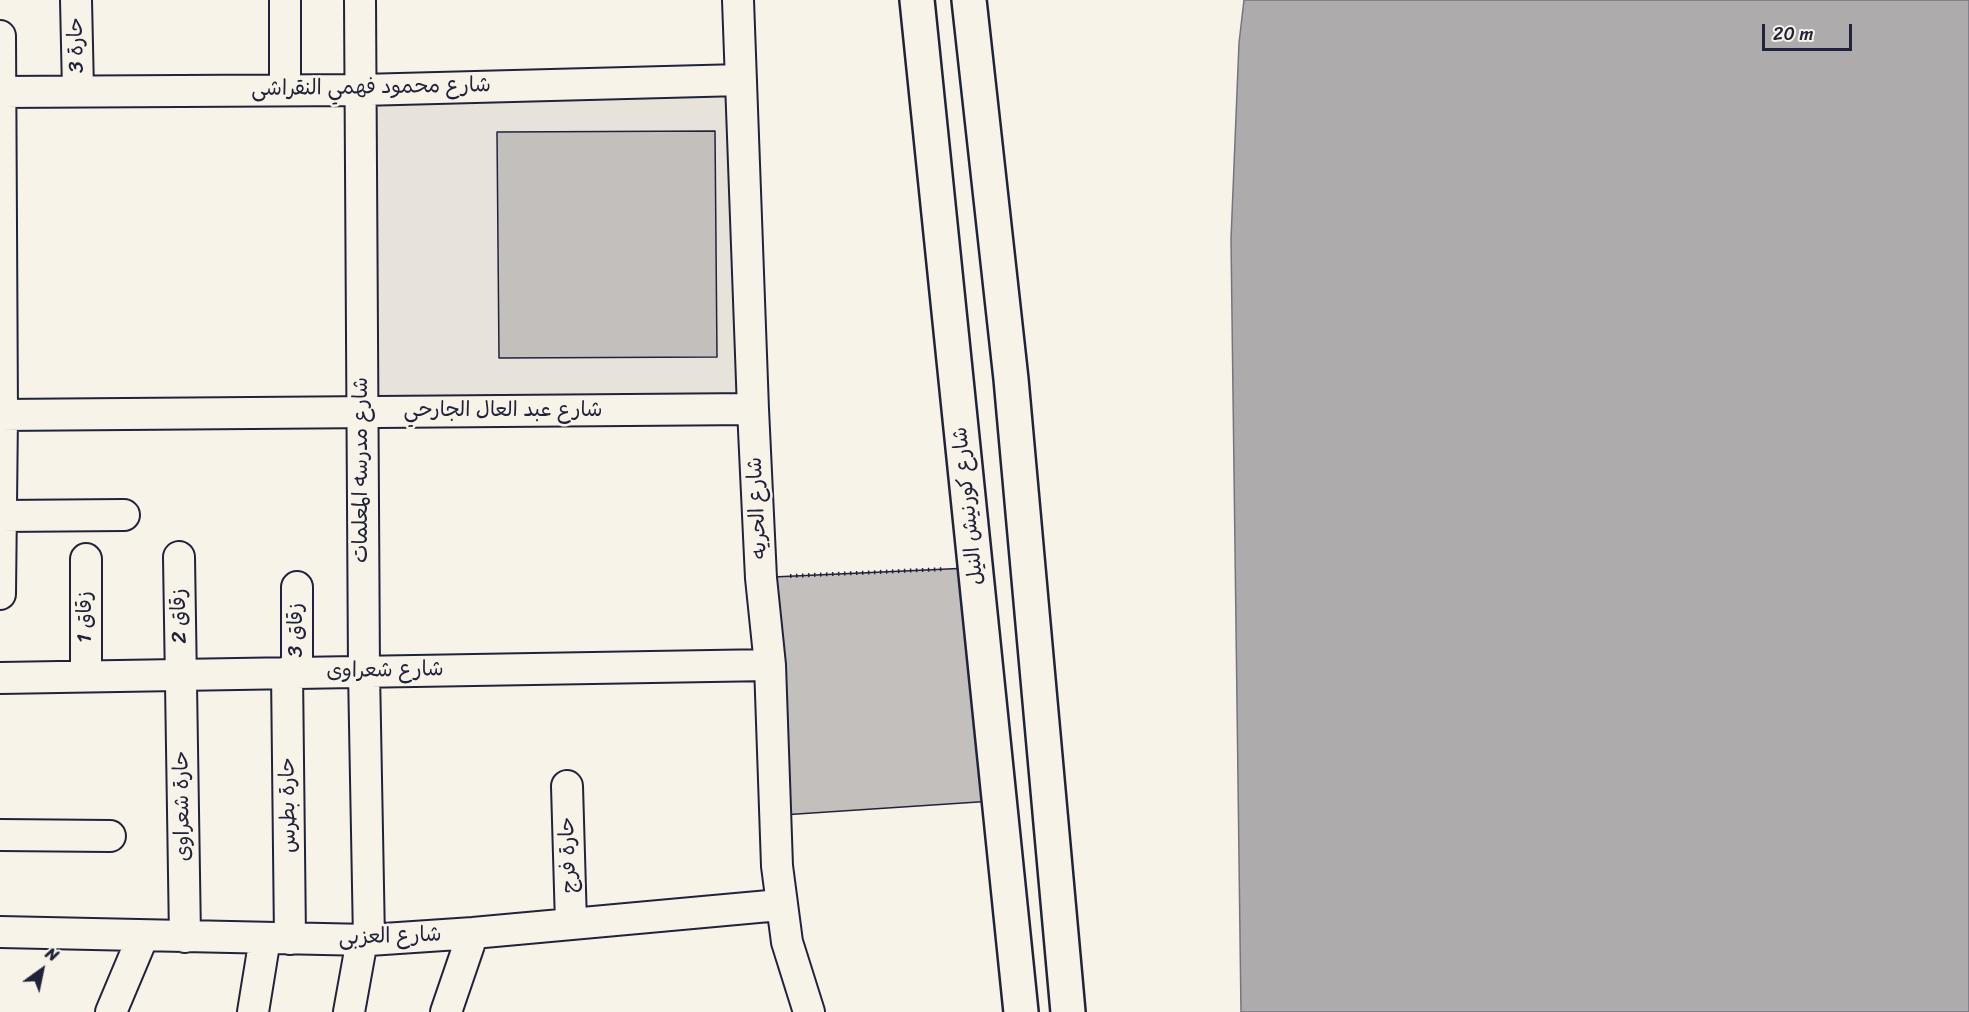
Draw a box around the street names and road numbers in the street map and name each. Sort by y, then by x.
street label: حارة 3 [64,17,90,73]
street label: شارع محمود فهمي النقراشى [251,73,491,103]
street label: شارع مدرسه المعلمات [349,377,375,563]
street label: شارع عبد العال الجارحي [404,398,602,424]
street label: شارع كورنيش النيل [948,426,990,586]
street label: شارع الحريه [743,456,773,560]
street label: زقاق 2 [167,588,193,644]
street label: زقاق 1 [73,591,99,643]
street label: زقاق 3 [284,603,310,657]
street label: شارع شعراوى [326,657,444,685]
street label: حارة شعراوى [169,751,197,861]
street label: حارة بطرس [276,757,302,853]
street label: حارة فرج [555,816,583,894]
street label: شارع العزبى [338,923,442,951]

